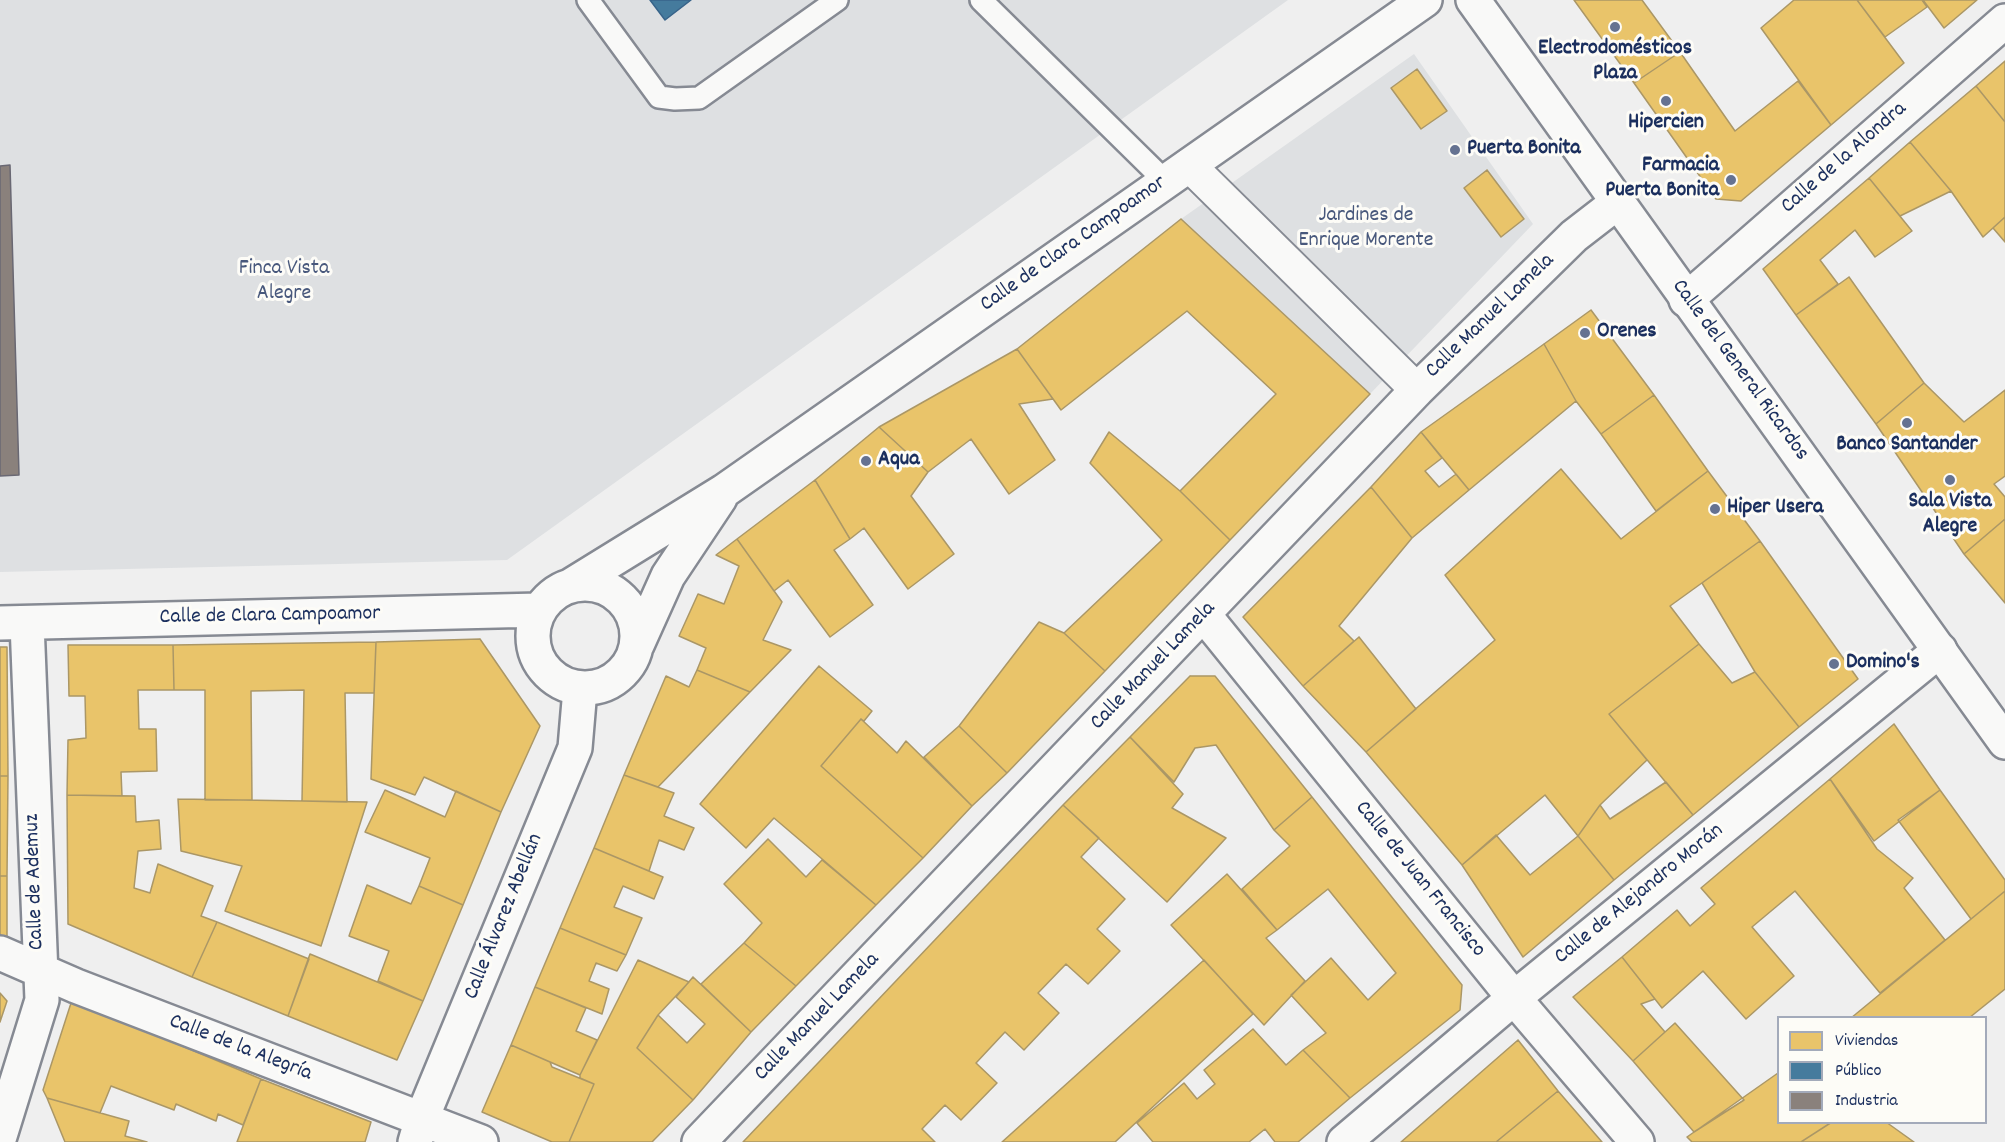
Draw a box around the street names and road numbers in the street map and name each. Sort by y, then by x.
street label: Calle de la Alondra [1777,97,1913,221]
street label: Calle de Clara Campoamor [976,171,1172,319]
street label: Calle Manuel Lamela [1421,249,1561,385]
street label: Calle del General Ricardos [1664,275,1814,467]
street label: Calle Manuel Lamela [1086,597,1222,737]
street label: Calle de Clara Campoamor [159,602,381,632]
street label: Calle de Juan Francisco [1348,796,1490,964]
street label: Calle de Ademuz [20,813,52,951]
street label: Calle de Alejandro Morán [1550,819,1730,971]
street label: Calle Álvarez Abellán [460,830,550,1004]
street label: Calle Manuel Lamela [750,948,886,1088]
street label: Calle de la Alegría [165,1010,315,1088]

